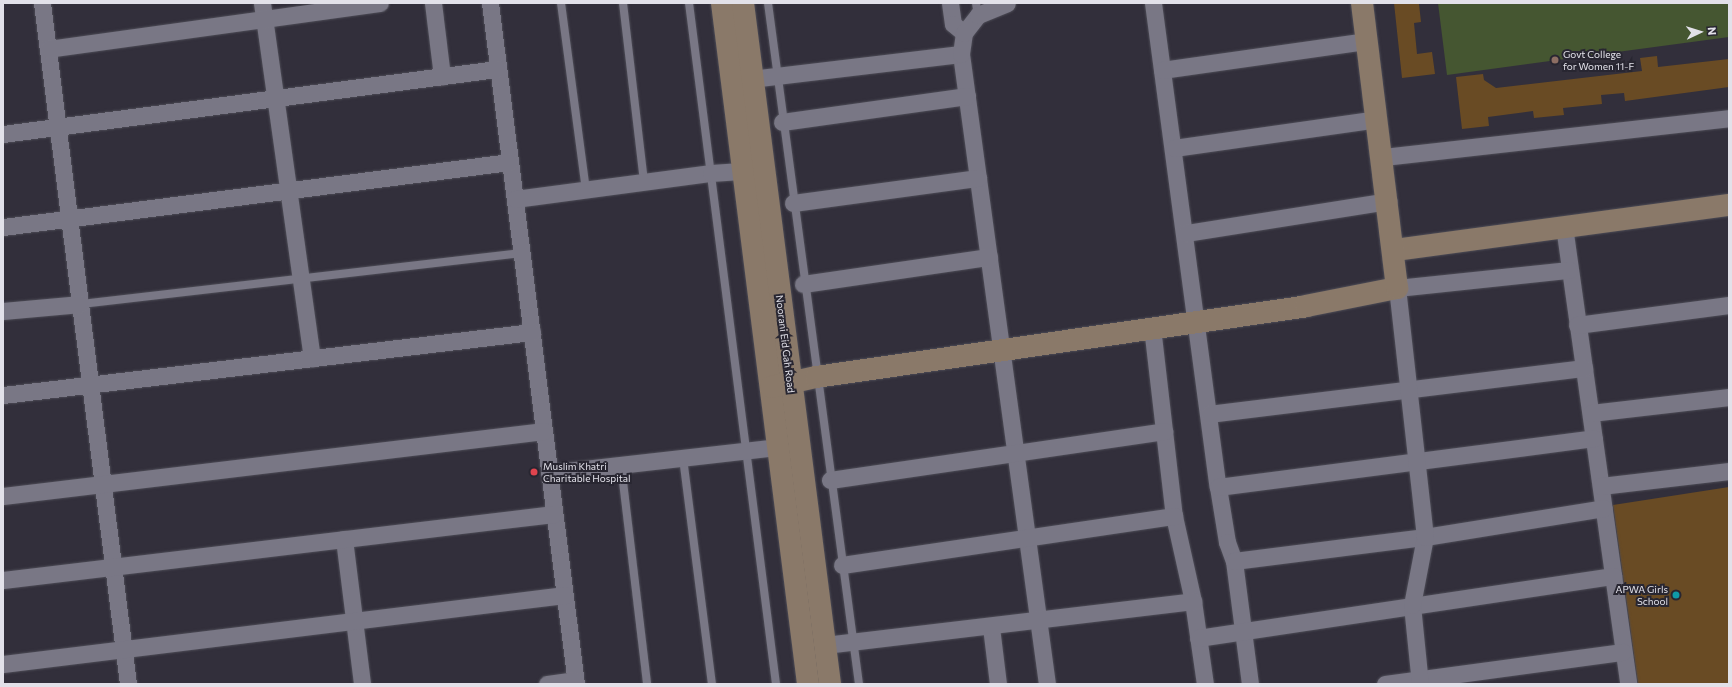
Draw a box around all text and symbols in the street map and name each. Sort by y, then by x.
north arrow [1680,12,1720,52]
text: N [1706,27,1719,36]
place label: Govt College for Women 11-F [1563,48,1634,72]
marker: Govt College for Women 11-F [1550,55,1560,65]
street label: Noorani Eid Gah Road [773,294,797,394]
place label: Muslim Khatri Charitable Hospital [543,460,631,484]
marker: Muslim Khatri Charitable Hospital [528,466,540,478]
place label: APWA Girls School [1616,583,1668,606]
marker: APWA Girls School [1671,590,1681,600]

